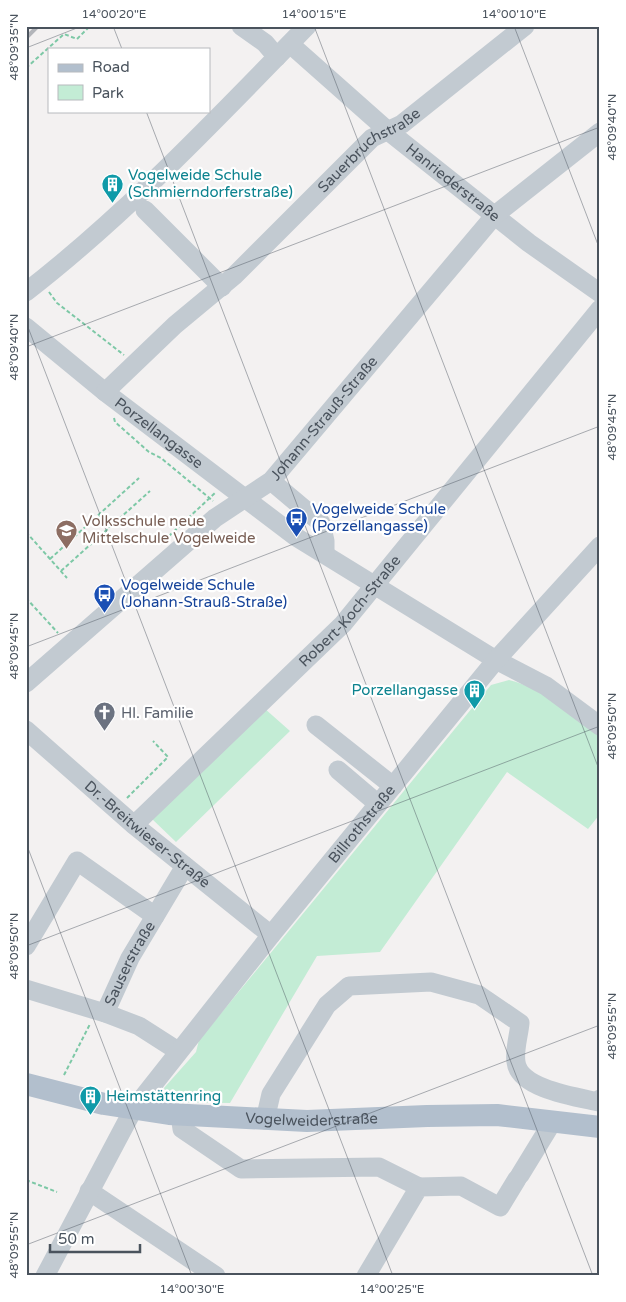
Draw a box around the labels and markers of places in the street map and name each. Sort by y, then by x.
place label: Vogelweide Schule (Schmierndorferstraße) [128,166,293,201]
building icon: Vogelweide Schule (Schmierndorferstraße) [100,172,124,203]
place label: Vogelweide Schule (Porzellangasse) [312,500,446,535]
bus stop icon: Vogelweide Schule (Porzellangasse) [284,506,308,537]
place label: Volksschule neue Mittelschule Vogelweide [82,512,256,547]
school or university icon: Volksschule neue Mittelschule Vogelweide [54,518,78,549]
place label: Vogelweide Schule (Johann-Strauß-Straße) [121,576,287,611]
bus stop icon: Vogelweide Schule (Johann-Strauß-Straße) [93,582,117,613]
building icon: Porzellangasse [462,678,486,709]
place label: Porzellangasse [351,681,458,699]
church icon: Hl. Familie [93,701,117,732]
place label: Hl. Familie [121,704,194,722]
building icon: Heimstättenring [78,1084,102,1115]
place label: Heimstättenring [106,1087,221,1105]

